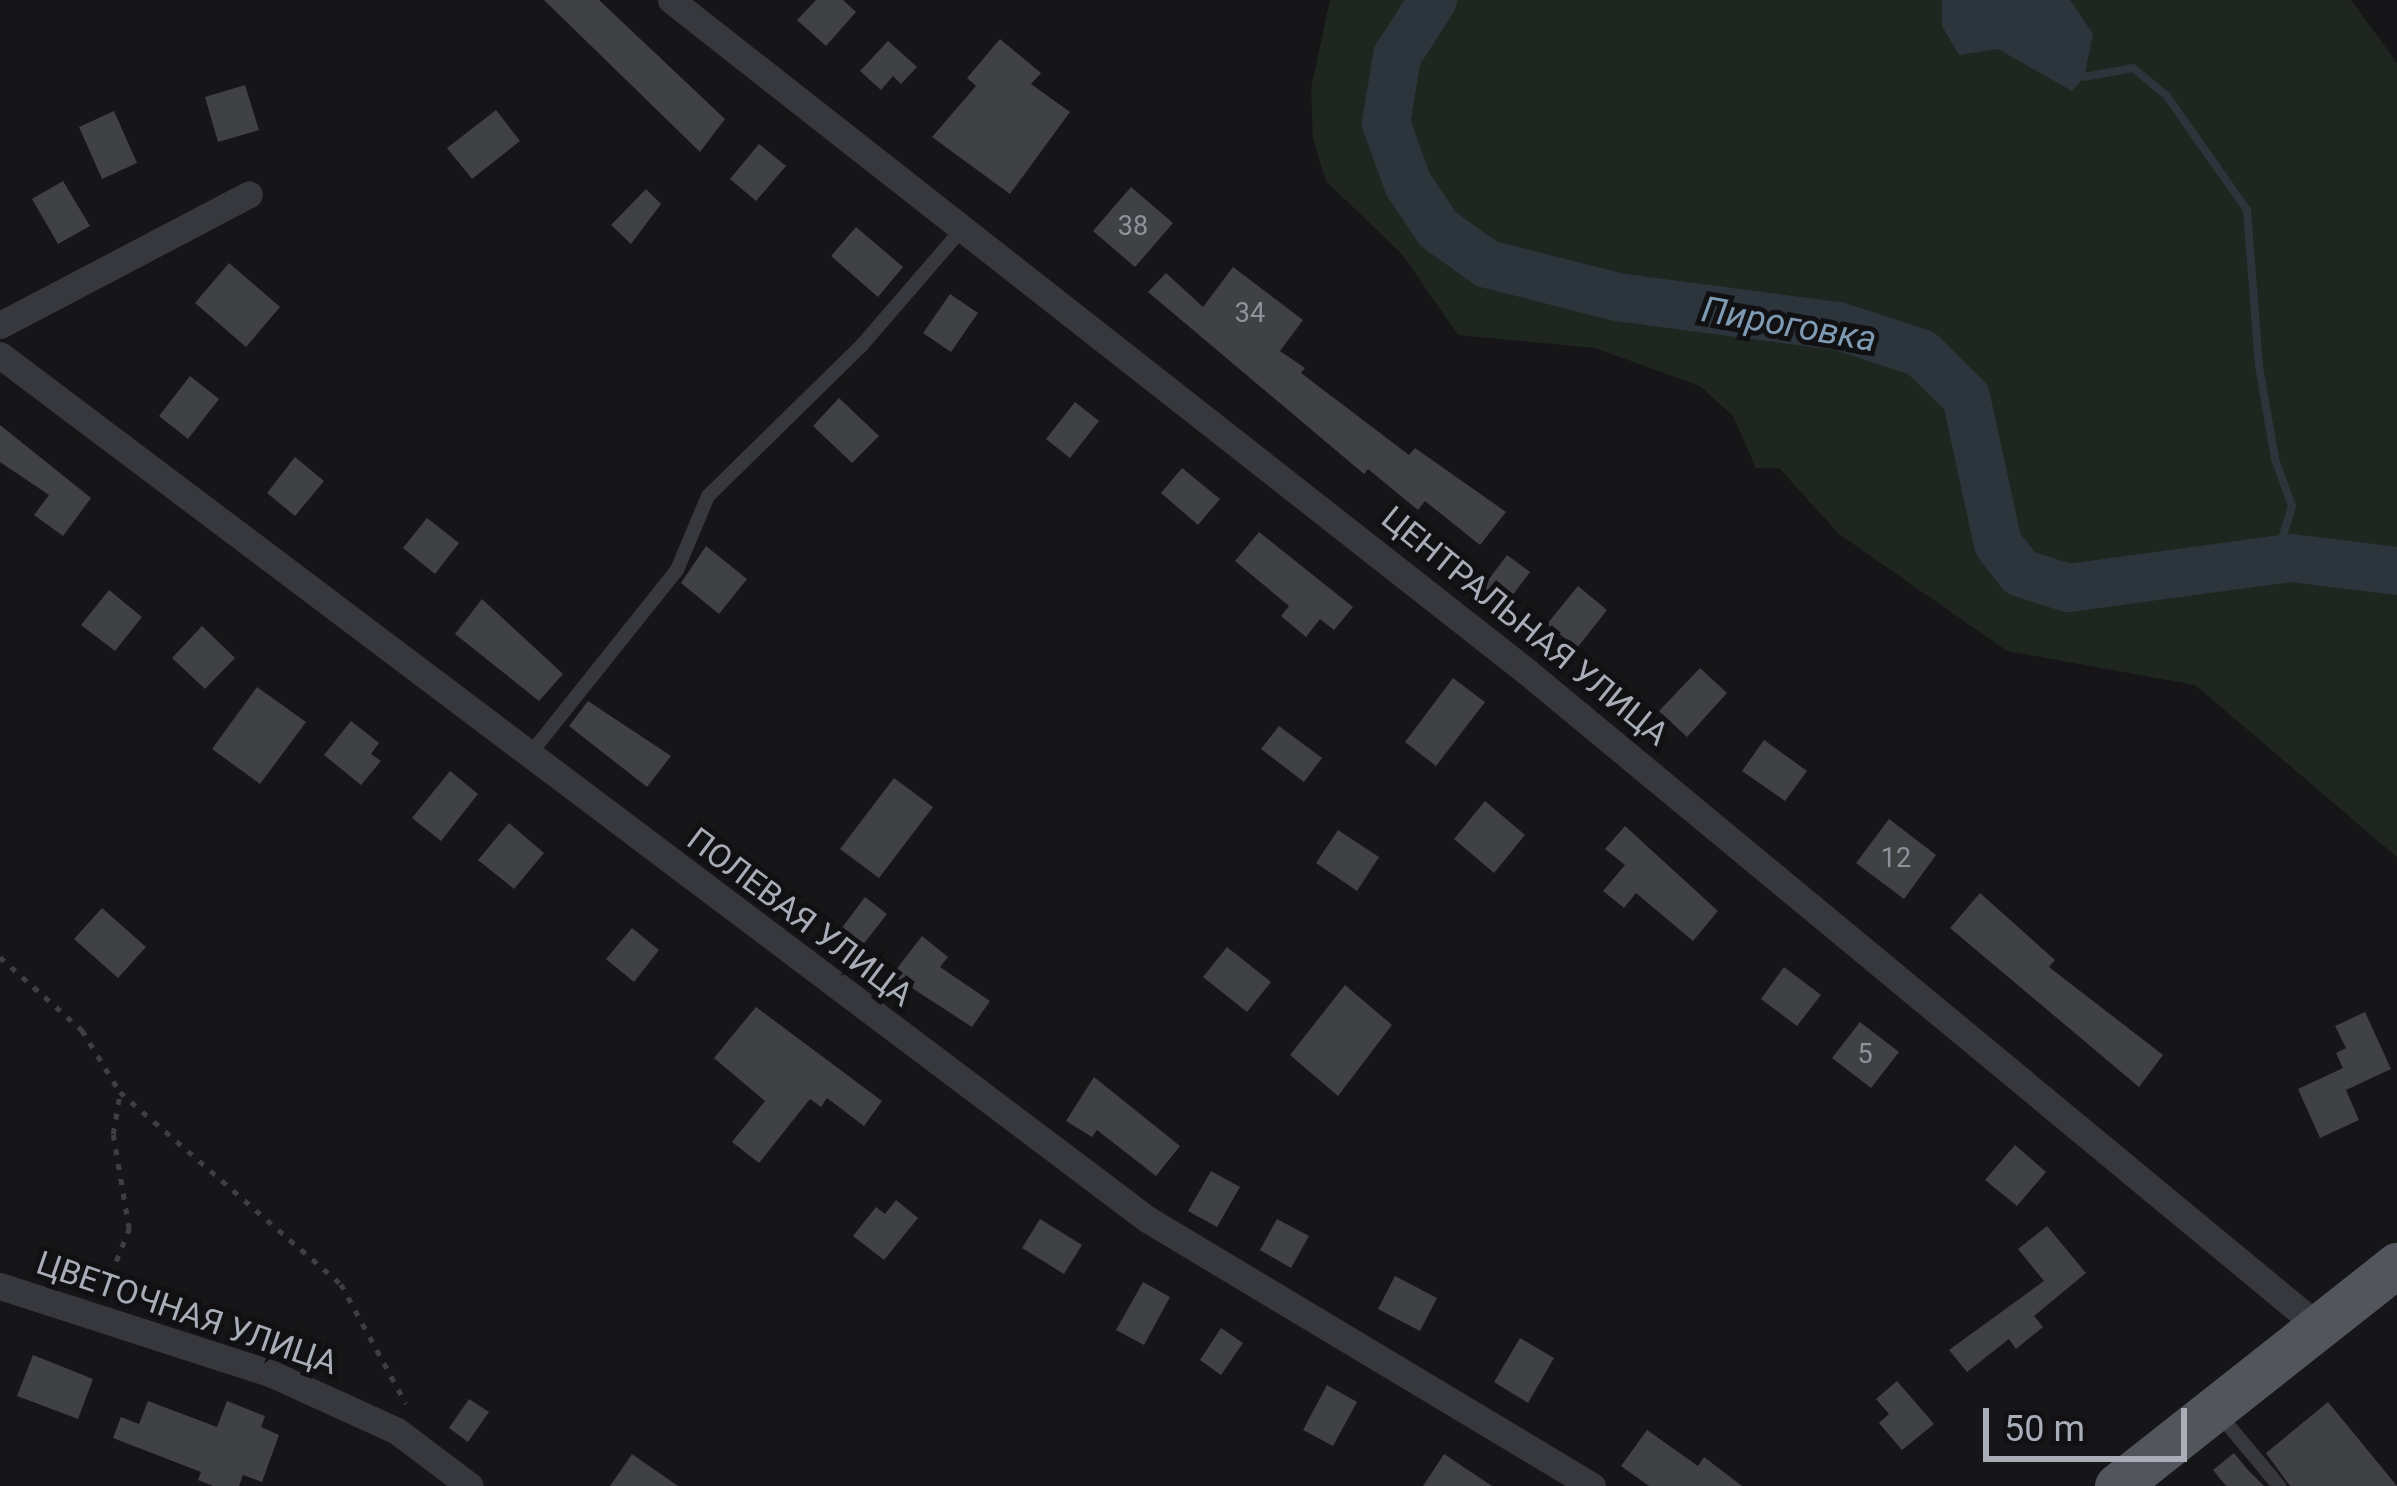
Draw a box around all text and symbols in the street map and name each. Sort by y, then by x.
house number: 38 [1118,211,1148,243]
water label: Пироговка [1698,288,1880,362]
house number: 34 [1235,298,1265,330]
street label: ЦЕНТРАЛЬНАЯ УЛИЦА [1374,498,1676,754]
street label: ПОЛЕВАЯ УЛИЦА [680,819,920,1015]
house number: 12 [1881,843,1911,875]
house number: 5 [1857,1039,1873,1071]
street label: ЦВЕТОЧНАЯ УЛИЦА [31,1243,343,1383]
scale bar [1989,1384,2193,1458]
text: 50 m [2004,1408,2085,1450]

